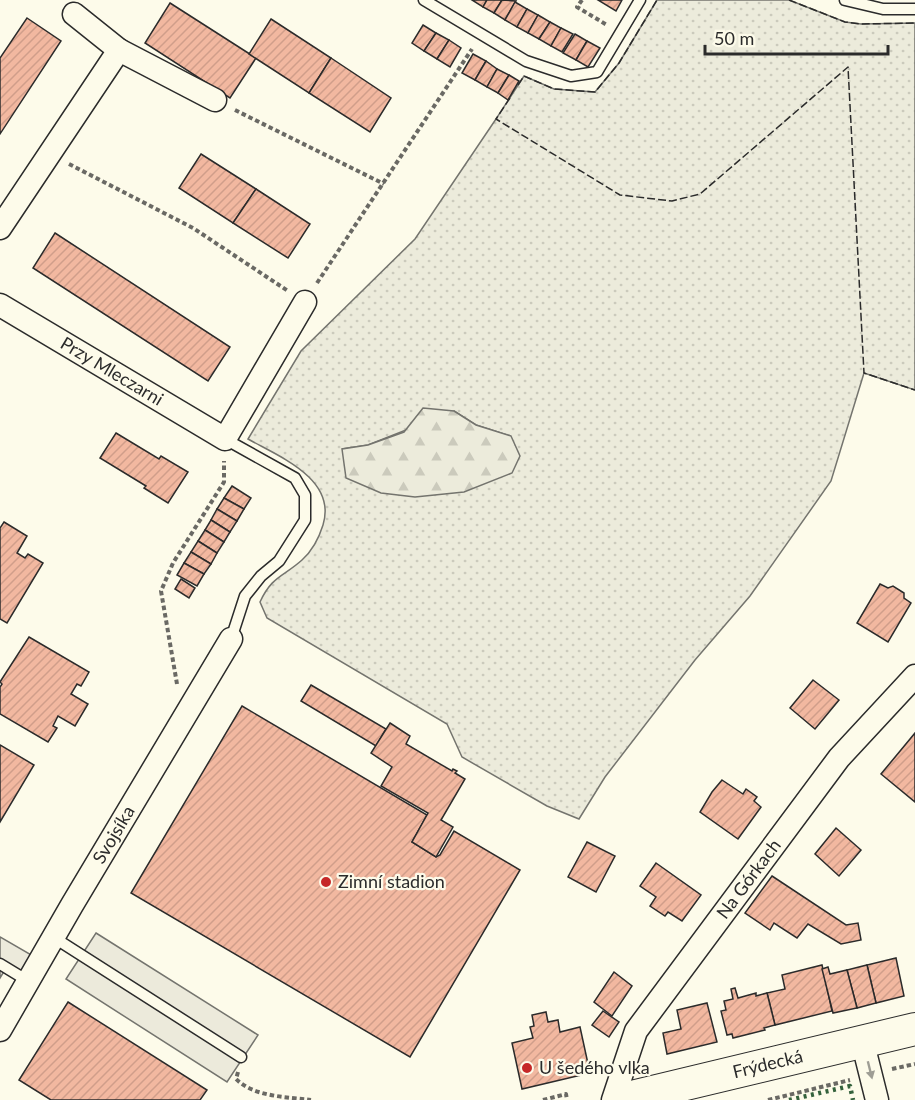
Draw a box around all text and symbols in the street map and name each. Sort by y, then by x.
scale bar [705,18,888,56]
text: 50 m [714,27,754,49]
street label: Przy Mleczarni [57,332,168,410]
street label: Svojsíka [87,801,139,867]
street label: Na Górkach [711,834,785,923]
place label: Zimní stadion [338,870,445,892]
marker: Zimní stadion [319,875,333,889]
street label: Frýdecká [730,1044,805,1082]
place label: U šedého vlka [539,1056,650,1078]
marker: U šedého vlka [520,1061,534,1075]
one-way arrow [865,1061,875,1079]

